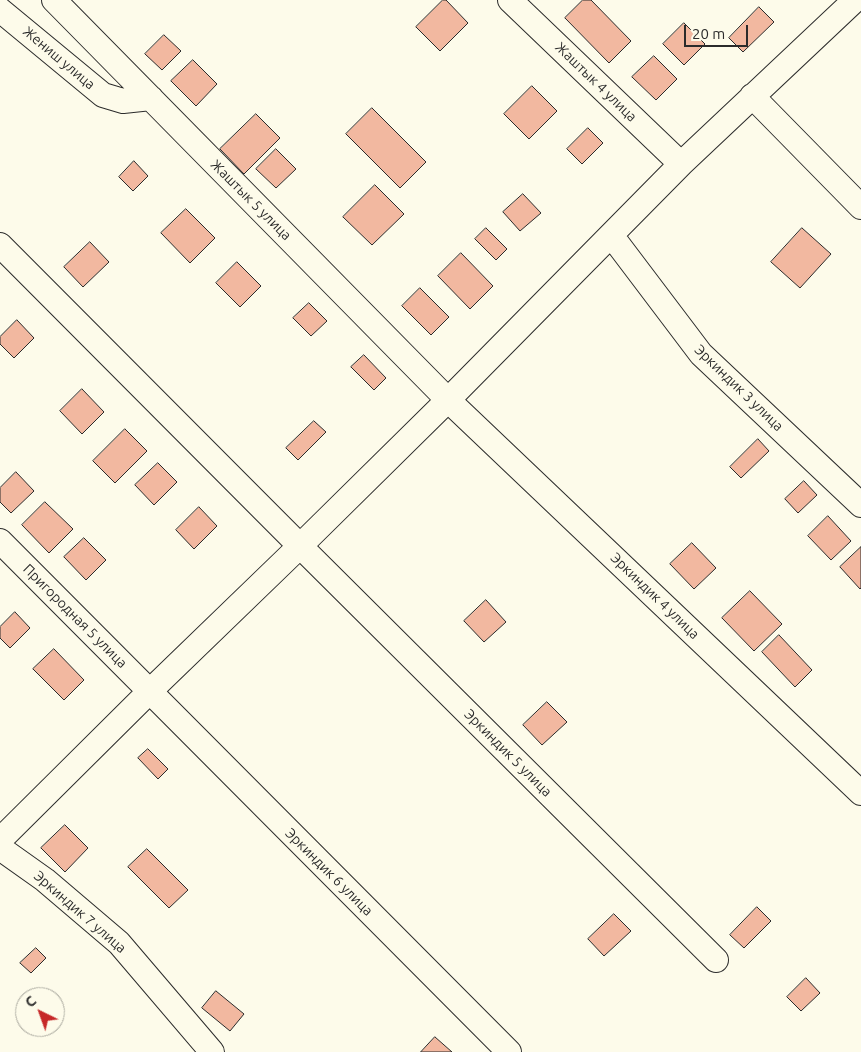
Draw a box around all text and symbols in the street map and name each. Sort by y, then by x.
scale bar [686,15,750,47]
street label: Жениш улица [20,23,98,93]
text: 20 m [692,25,725,42]
street label: Жаштык 4 улица [552,39,640,125]
street label: Жаштык 5 улица [207,156,295,244]
street label: Эркиндик 3 улица [691,341,787,435]
street label: Эркиндик 4 улица [607,549,703,643]
street label: Пригородная 5 улица [20,561,130,671]
street label: Эркиндик 5 улица [461,706,555,800]
street label: Эркиндик 6 улица [282,825,376,919]
street label: Эркиндик 7 улица [30,867,130,957]
north arrow [15,987,65,1037]
text: С [22,993,39,1011]

